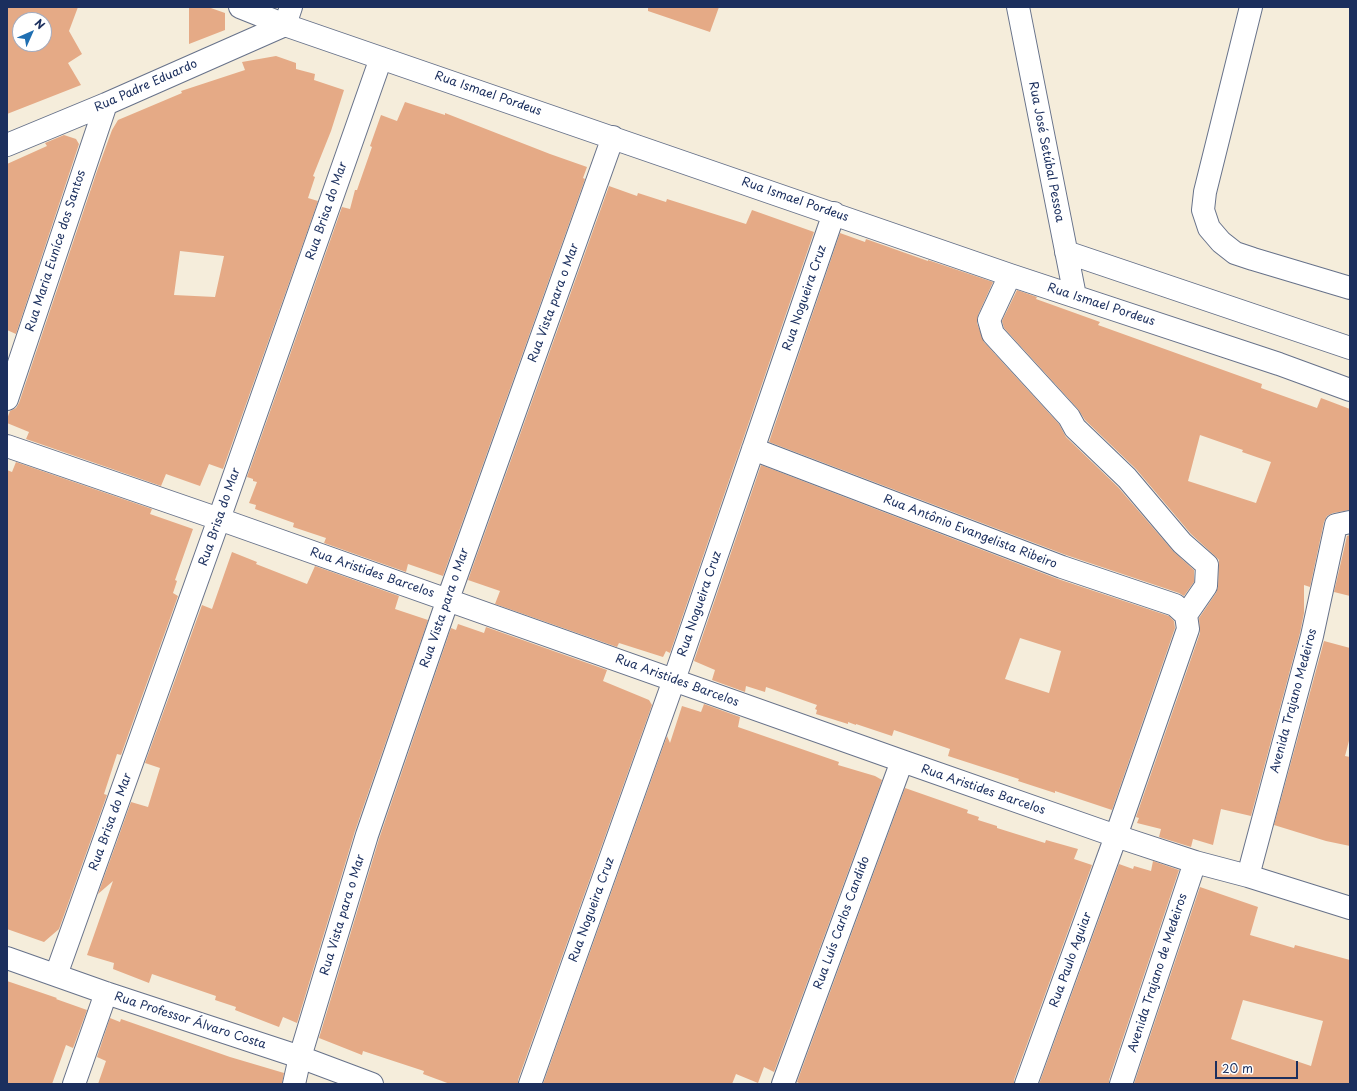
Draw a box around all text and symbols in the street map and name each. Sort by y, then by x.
north arrow [12,12,52,52]
text: N [31,15,49,33]
street label: Rua Padre Eduardo [92,57,200,115]
street label: Rua Ismael Pordeus [433,69,543,119]
street label: Rua José Setúbal Pessoa [1025,80,1067,224]
street label: Rua Brisa do Mar [303,160,351,262]
street label: Rua Maria Euníce dos Santos [23,168,89,334]
street label: Rua Ismael Pordeus [740,175,850,225]
street label: Rua Vista para o Mar [526,241,582,365]
street label: Rua Nogueira Cruz [780,243,830,353]
street label: Rua Ismael Pordeus [1045,281,1157,329]
street label: Rua Brisa do Mar [196,466,244,568]
street label: Rua Antônio Evangelista Ribeiro [881,492,1059,572]
street label: Rua Aristides Barcelos [308,545,436,601]
street label: Rua Vista para o Mar [418,546,472,670]
street label: Rua Nogueira Cruz [675,549,725,659]
street label: Avenida Trajano Medeiros [1268,627,1320,775]
street label: Rua Aristides Barcelos [613,652,741,710]
street label: Rua Aristides Barcelos [919,762,1047,818]
street label: Rua Brisa do Mar [87,771,135,873]
street label: Rua Vista para o Mar [318,853,368,977]
street label: Rua Luís Carlos Candido [811,854,873,992]
street label: Rua Nogueira Cruz [566,856,618,964]
street label: Avenida Trajano de Medeiros [1125,892,1191,1054]
street label: Rua Paulo Aguiar [1047,910,1095,1010]
street label: Rua Professor Álvaro Costa [112,990,268,1052]
scale bar [1217,1053,1300,1079]
text: 20 m [1222,1059,1253,1077]

